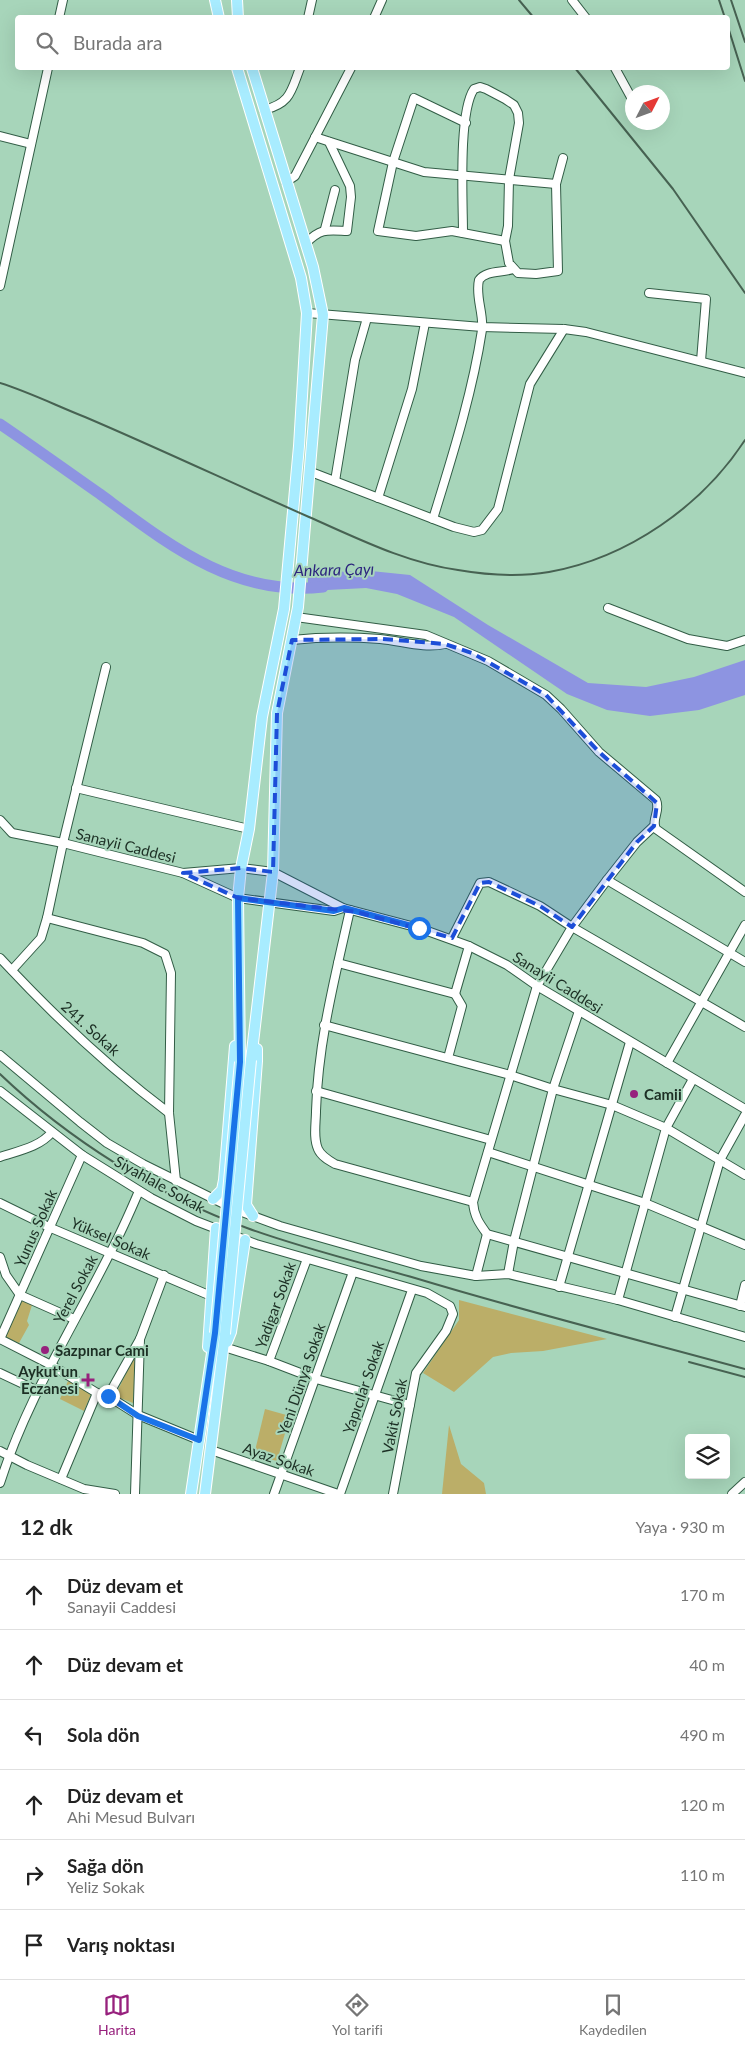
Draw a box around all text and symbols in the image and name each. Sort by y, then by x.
search box [15,15,730,70]
icon: search [33,29,61,57]
text: Burada ara [73,31,162,54]
north arrow [625,85,670,130]
water label: Ankara Çayı [293,559,374,579]
street label: Sanayii Caddesi [74,824,178,866]
route start [408,917,431,940]
street label: Sanayii Caddesi [510,947,606,1017]
street label: 241. Sokak [58,997,124,1059]
place label: Camii [644,1085,682,1103]
marker: Camii [628,1088,640,1100]
street label: Siyahlale Sokak [112,1152,209,1216]
street label: Yunus Sokak [10,1186,60,1269]
street label: Yüksel Sokak [68,1213,154,1263]
street label: Yerel Sokak [49,1251,101,1327]
street label: Yadigar Sokak [251,1259,299,1351]
street label: Yeni Dünya Sokak [273,1320,329,1437]
street label: Yapıcılar Sokak [339,1338,387,1436]
place label: Sazpınar Cami [55,1341,149,1359]
marker: Sazpınar Cami [39,1344,51,1356]
place label: Aykut'un Eczanesi [17,1362,78,1397]
marker: Aykut'un Eczanesi [82,1374,94,1386]
street label: Vakit Sokak [378,1376,410,1455]
route end [97,1385,120,1408]
map controls [685,1434,730,1479]
button: layers [685,1434,730,1479]
street label: Ayaz Sokak [241,1438,317,1480]
text: 12 dk [20,1514,73,1539]
text: Yaya · 930 m [636,1517,725,1536]
text: Düz devam et [67,1574,183,1597]
icon: ahead [20,1581,48,1609]
text: 170 m [680,1585,725,1604]
text: Sanayii Caddesi [67,1597,176,1616]
icon: ahead [20,1651,48,1679]
text: Düz devam et [67,1653,183,1676]
text: 40 m [689,1655,725,1674]
icon: left [20,1721,48,1749]
text: Sola dön [67,1723,140,1746]
text: 490 m [680,1725,725,1744]
text: Düz devam et [67,1784,183,1807]
icon: ahead [20,1791,48,1819]
text: 120 m [680,1795,725,1814]
text: Ahi Mesud Bulvarı [67,1807,195,1826]
text: Sağa dön [67,1854,144,1877]
icon: right [20,1861,48,1889]
text: 110 m [680,1865,725,1884]
text: Yeliz Sokak [67,1877,145,1896]
icon: arrive [20,1931,48,1959]
text: Varış noktası [67,1933,175,1956]
tab: Harita [98,1991,136,2038]
tab: Yol tarifi [332,1991,383,2038]
tab: Kaydedilen [579,1991,647,2038]

